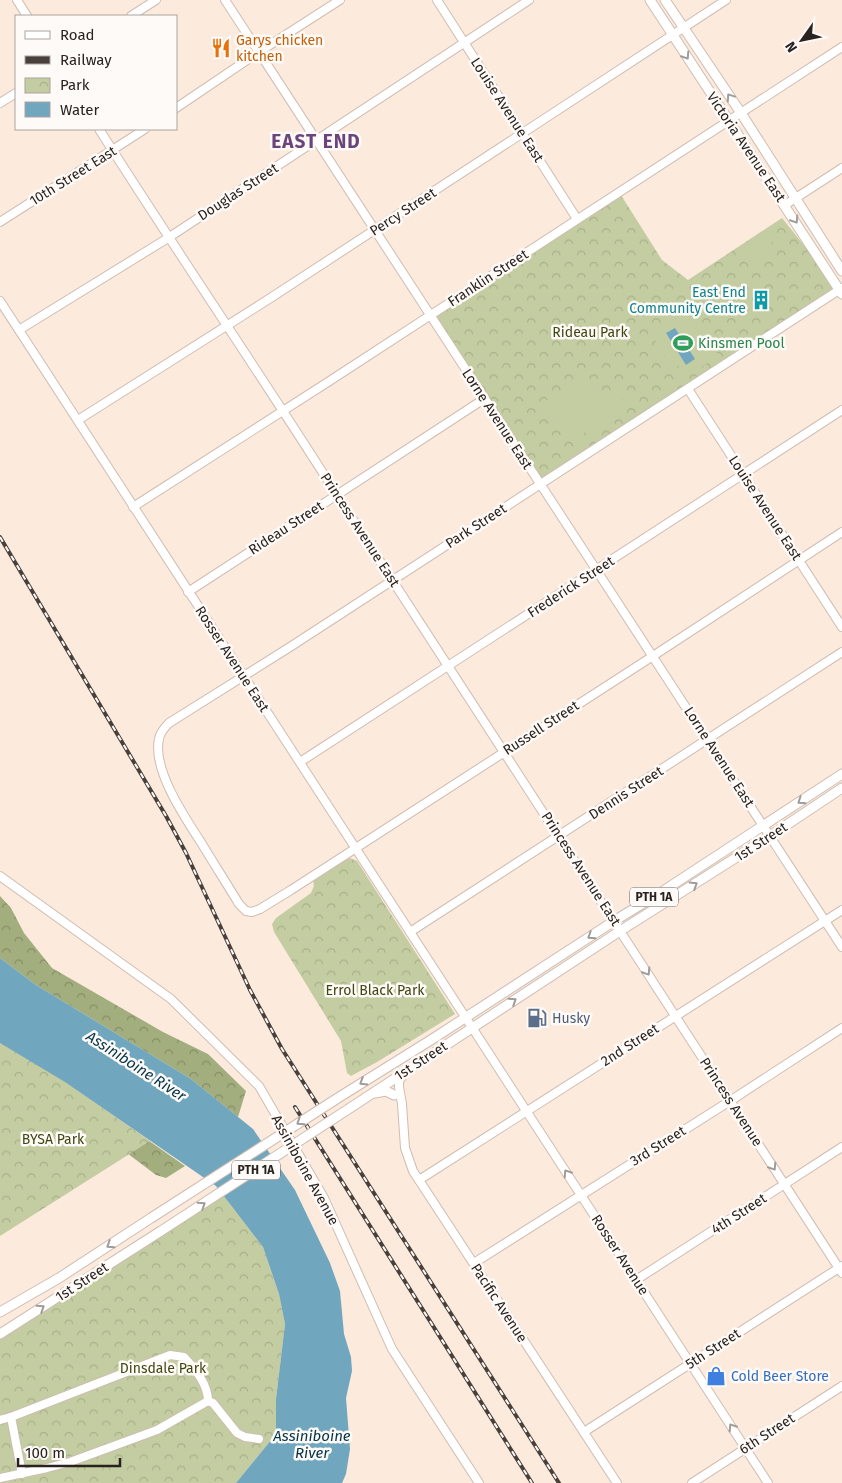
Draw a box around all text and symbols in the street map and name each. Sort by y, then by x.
legend [15,15,178,130]
north arrow [777,15,827,65]
text: Road [60,26,95,44]
place label: Garys chicken kitchen [236,32,323,65]
restaurant icon: Garys chicken kitchen [210,37,232,59]
text: N [782,38,801,55]
one-way arrow [680,50,689,60]
text: Railway [60,51,112,69]
street label: Louise Avenue East [467,54,548,166]
text: Park [60,76,90,94]
street label: Victoria Avenue East [703,89,790,206]
one-way arrow [727,94,736,103]
text: Water [60,101,99,119]
district label: EAST END [271,130,361,153]
street label: 10th Street East [27,142,120,209]
street label: Douglas Street [195,159,282,224]
street label: Percy Street [367,184,440,240]
one-way arrow [789,215,798,224]
street label: Franklin Street [445,245,532,310]
place label: East End Community Centre [629,284,746,317]
building icon: East End Community Centre [750,289,772,311]
park label: Rideau Park [552,324,628,341]
sports icon: Kinsmen Pool [672,332,694,354]
place label: Kinsmen Pool [698,335,785,352]
street label: Lorne Avenue East [458,366,536,473]
street label: Louise Avenue East [725,452,806,564]
street label: Princess Avenue East [317,470,404,591]
street label: Rideau Street [245,497,327,558]
street label: Park Street [442,500,510,552]
street label: Frederick Street [524,552,618,621]
street label: Rosser Avenue East [191,603,273,716]
street label: Russell Street [500,697,583,759]
street label: Lorne Avenue East [680,704,758,811]
street label: Dennis Street [586,762,667,823]
one-way arrow [798,795,807,804]
street label: Princess Avenue East [538,809,625,930]
street label: 1st Street [731,818,791,865]
one-way arrow [688,881,697,891]
road number: PTH 1A [630,888,678,906]
one-way arrow [587,930,597,939]
one-way arrow [641,966,650,976]
park label: Errol Black Park [325,982,425,999]
one-way arrow [507,998,517,1007]
fuel station icon: Husky [526,1007,548,1029]
place label: Husky [552,1010,590,1027]
street label: 2nd Street [598,1020,663,1070]
water label: Assiniboine River [82,1027,190,1106]
street label: 1st Street [391,1037,451,1084]
street label: Princess Avenue [696,1054,766,1150]
one-way arrow [359,1076,368,1085]
street label: Assiniboine Avenue [268,1112,342,1228]
one-way arrow [296,1116,305,1125]
street label: 3rd Street [627,1122,690,1170]
park label: BYSA Park [22,1131,85,1148]
road number: PTH 1A [232,1160,280,1180]
one-way arrow [767,1162,777,1171]
one-way arrow [564,1170,573,1179]
street label: 4th Street [708,1189,771,1238]
one-way arrow [196,1202,206,1211]
street label: Rosser Avenue [588,1212,652,1298]
one-way arrow [107,1238,116,1248]
street label: 1st Street [52,1258,112,1305]
street label: Pacific Avenue [467,1260,531,1346]
one-way arrow [35,1305,45,1314]
street label: 5th Street [682,1325,744,1373]
park label: Dinsdale Park [120,1360,207,1377]
shop icon: Cold Beer Store [705,1365,727,1387]
place label: Cold Beer Store [731,1368,829,1385]
street label: 6th Street [736,1409,799,1458]
one-way arrow [728,1424,738,1433]
water label: Assiniboine River [272,1427,351,1462]
scale bar [18,1436,120,1468]
text: 100 m [25,1444,65,1462]

